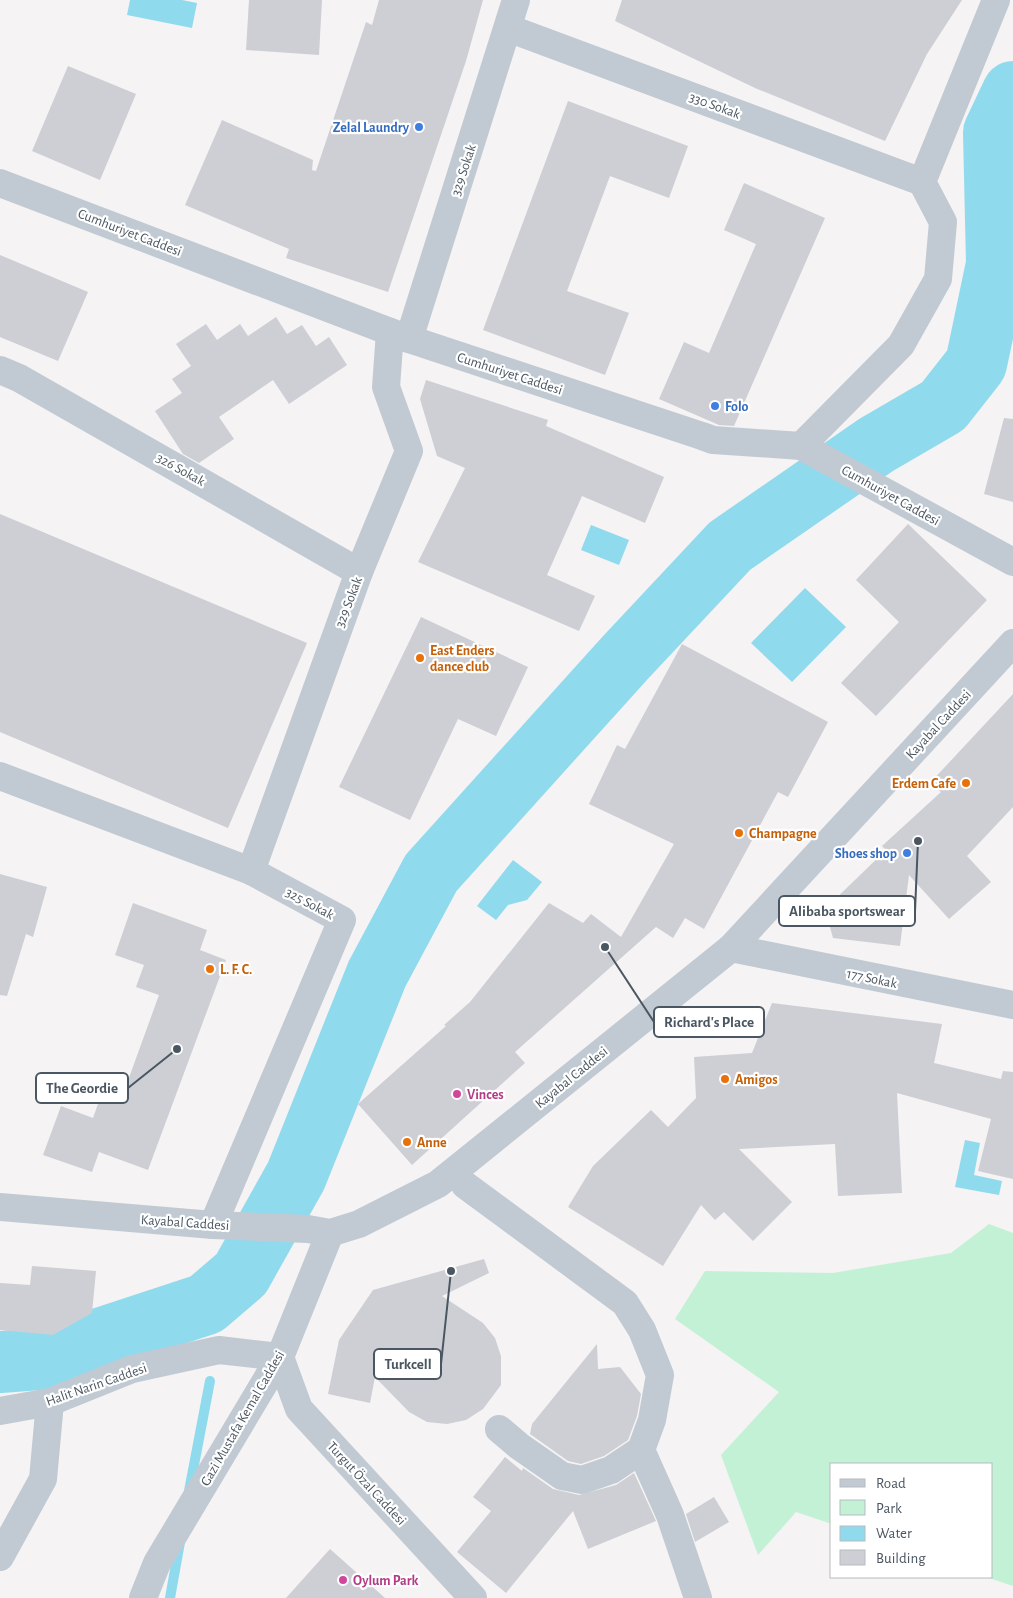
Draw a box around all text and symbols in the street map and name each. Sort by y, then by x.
street label: 330 Sokak [687,90,743,122]
place label: Zelal Laundry [333,121,410,135]
marker: Zelal Laundry [413,121,425,133]
street label: 329 Sokak [449,142,479,198]
street label: Cumhuriyet Caddesi [76,207,183,259]
street label: Cumhuriyet Caddesi [455,350,564,398]
marker: Folo [709,400,721,412]
place label: Folo [725,400,749,414]
street label: 326 Sokak [154,451,208,489]
street label: Cumhuriyet Caddesi [839,463,942,529]
street label: 329 Sokak [333,574,365,630]
place label: East Enders dance club [430,644,494,674]
marker: East Enders dance club [414,652,426,664]
street label: Kayabal Caddesi [903,687,974,762]
place label: Erdem Cafe [892,777,956,791]
marker: Erdem Cafe [960,777,972,789]
marker: Champagne [733,827,745,839]
place label: Champagne [749,827,817,841]
place label: Shoes shop [835,847,897,861]
marker: Shoes shop [901,847,913,859]
street label: 325 Sokak [283,885,337,923]
callout: Alibaba sportswear [779,896,915,926]
text: Alibaba sportswear [789,904,906,919]
marker: L. F. C. [204,963,216,975]
place label: L. F. C. [220,963,252,977]
street label: 177 Sokak [845,967,899,991]
callout: Richard's Place [654,1007,764,1037]
text: Richard's Place [664,1015,754,1030]
street label: Kayabal Caddesi [533,1044,611,1111]
callout: The Geordie [36,1073,128,1103]
marker: Amigos [719,1073,731,1085]
place label: Amigos [735,1073,778,1087]
text: The Geordie [46,1081,118,1096]
marker: Vinces [451,1088,463,1100]
place label: Vinces [467,1088,504,1102]
marker: Anne [401,1136,413,1148]
place label: Anne [417,1136,447,1150]
street label: Kayabal Caddesi [140,1213,230,1233]
street label: Gazi Mustafa Kemal Caddesi [198,1349,287,1488]
callout: Turkcell [374,1349,441,1379]
text: Turkcell [384,1357,432,1372]
street label: Halit Narin Caddesi [44,1361,149,1409]
street label: Turgut Özal Caddesi [324,1437,410,1528]
legend [830,1463,993,1578]
text: Road [876,1476,906,1491]
text: Park [876,1501,902,1516]
text: Water [876,1526,912,1541]
text: Building [876,1551,926,1566]
marker: Oylum Park [337,1574,349,1586]
place label: Oylum Park [353,1574,419,1588]

